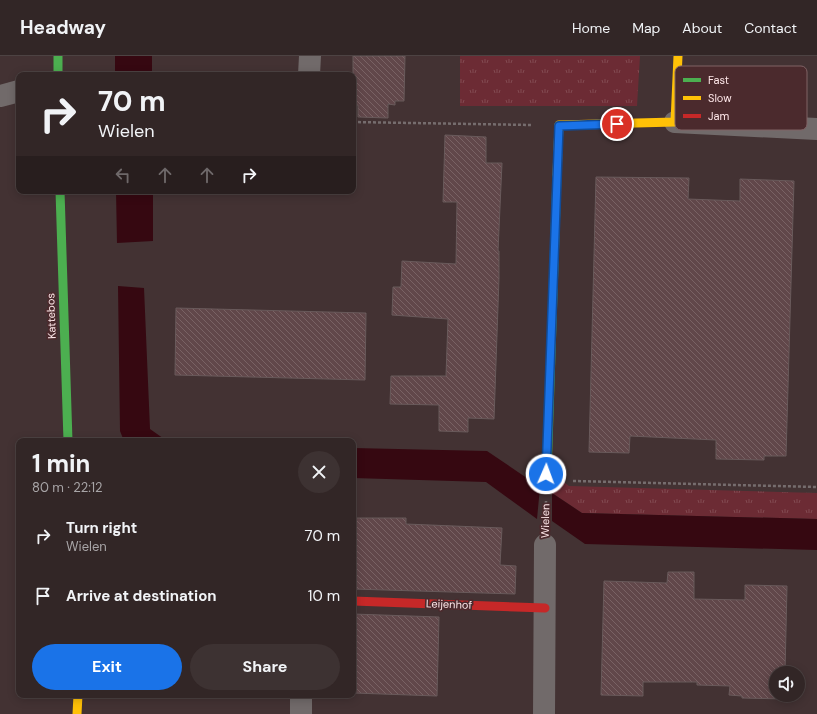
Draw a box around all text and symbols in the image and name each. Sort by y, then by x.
text: Headway [20,15,106,40]
text: Home [572,19,610,37]
text: Map [632,19,660,37]
text: About [682,19,722,37]
text: Contact [744,19,797,37]
legend [675,66,807,130]
text: Fast [708,73,729,87]
text: 70 m [98,83,166,120]
icon: right [32,88,84,140]
text: Slow [708,91,732,105]
pin [600,107,634,141]
text: Jam [708,109,729,123]
icon: arrive [606,113,628,135]
text: Wielen [98,119,155,143]
icon: left [112,164,134,186]
icon: ahead [154,164,176,186]
icon: ahead [196,164,218,186]
icon: right [238,164,260,186]
street label: Kattebos [43,293,59,339]
text: 1 min [32,448,90,479]
button: close [298,451,340,493]
position arrow [525,453,567,495]
text: 80 m · 22:12 [32,479,102,496]
street label: Wielen [538,504,552,538]
text: Turn right [66,518,137,538]
icon: right [32,525,54,547]
text: 70 m [305,526,340,546]
text: Wielen [66,538,107,555]
icon: arrive [32,585,54,607]
text: Arrive at destination [66,586,217,606]
text: 10 m [308,586,340,606]
street label: Leijenhof [426,596,473,612]
button: Exit [32,644,182,690]
button: Share [190,644,340,690]
map controls [769,666,805,702]
button: sound [769,666,805,702]

